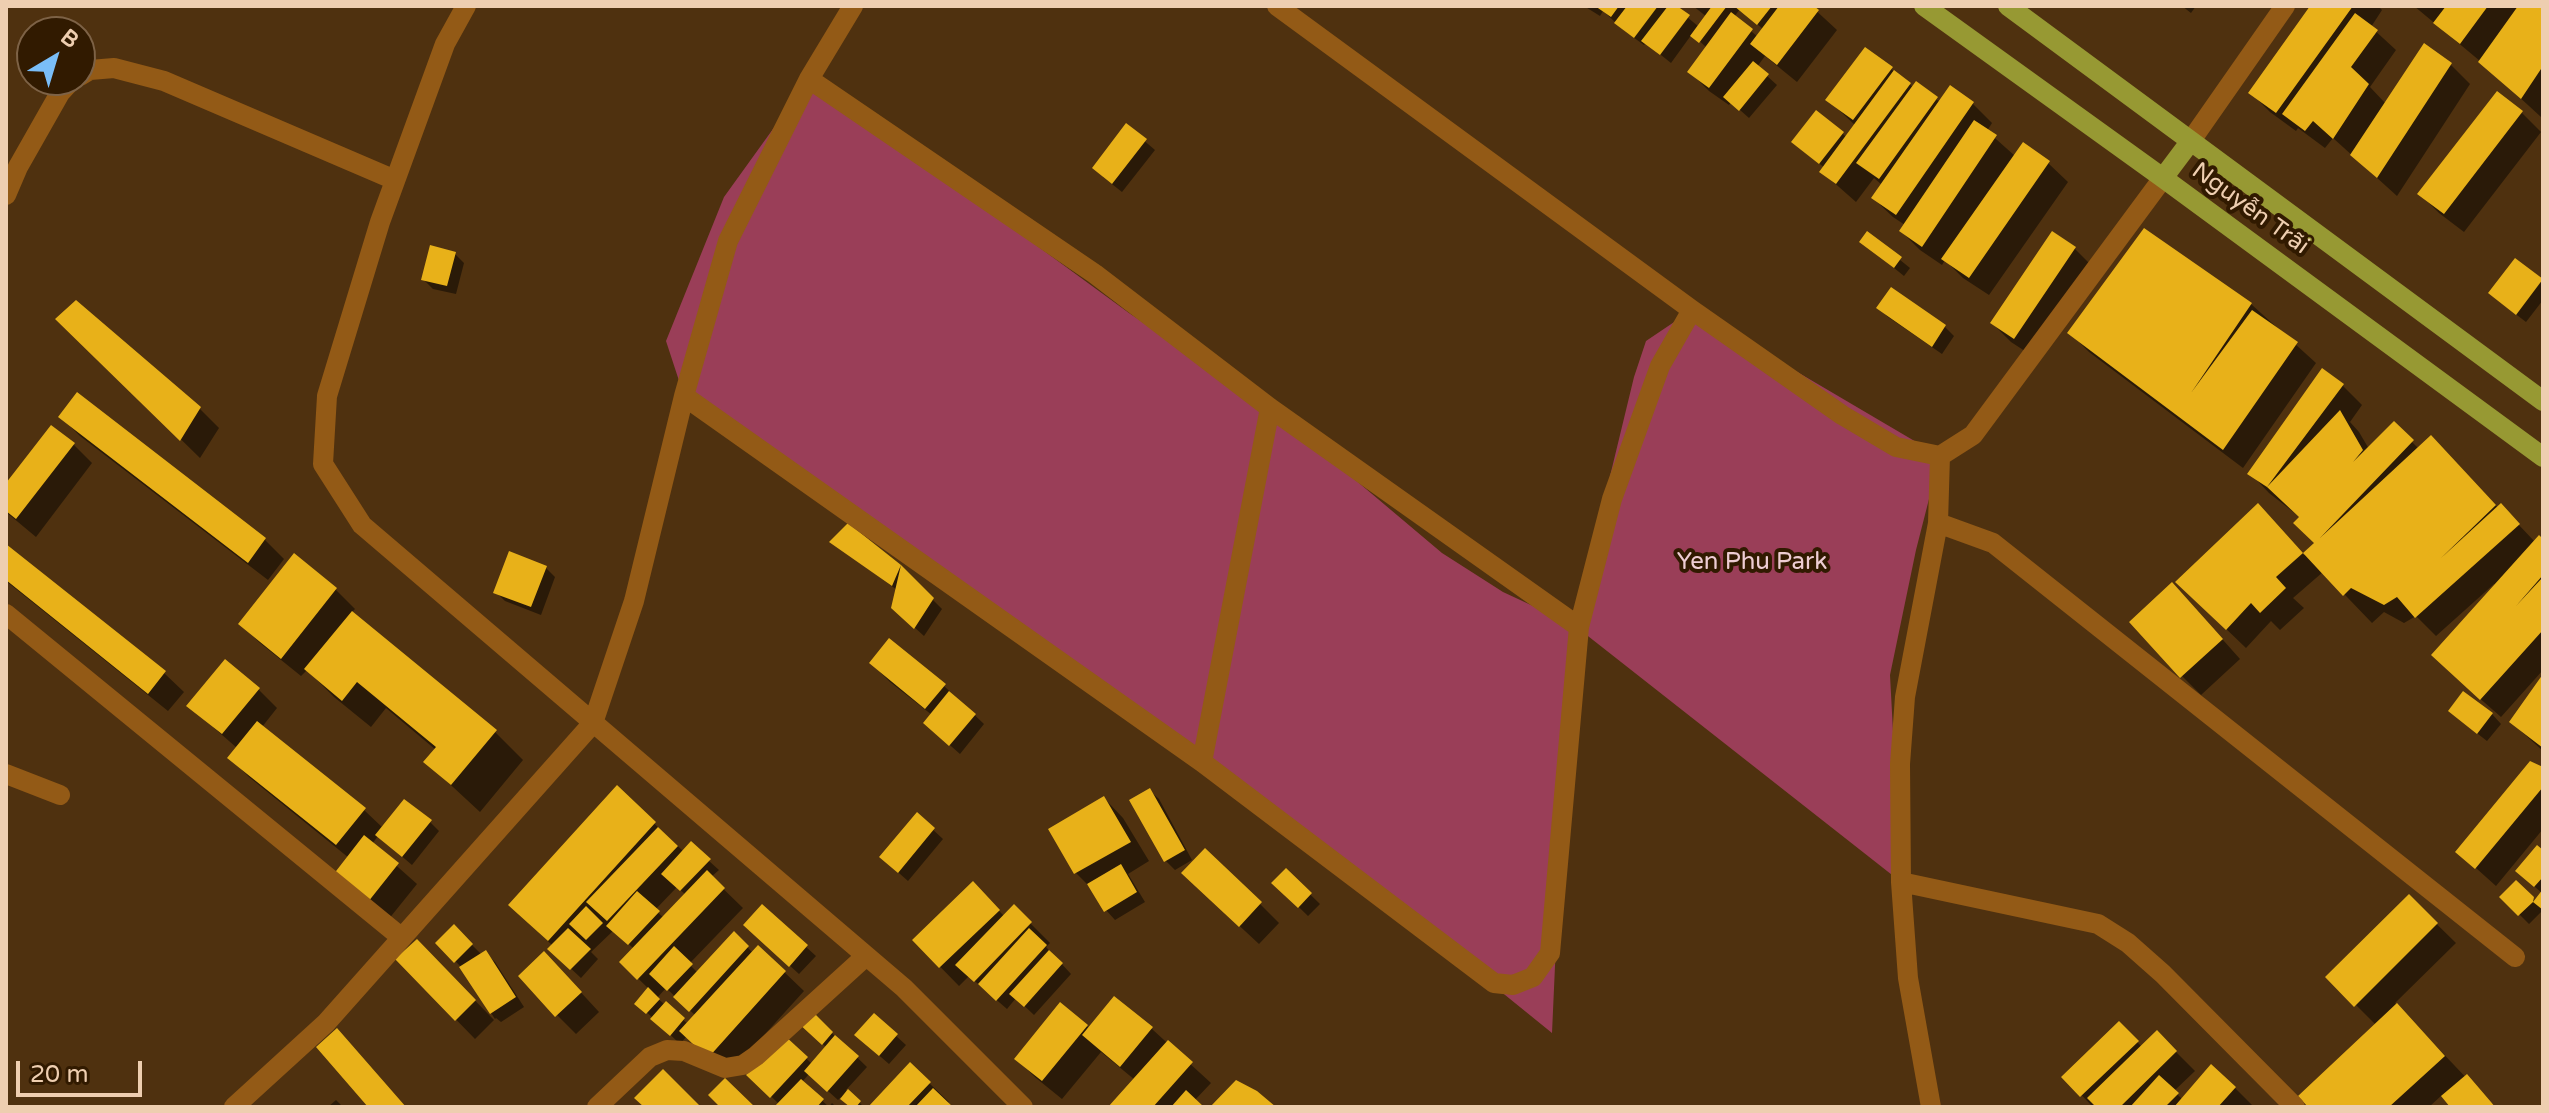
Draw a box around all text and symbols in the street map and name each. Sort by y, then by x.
north arrow [16,16,96,96]
text: B [56,24,84,54]
street label: Nguyễn Trãi [2186,157,2314,261]
park label: Yen Phu Park [1677,549,1827,577]
scale bar [20,1045,146,1095]
text: 20 m [30,1060,88,1089]

